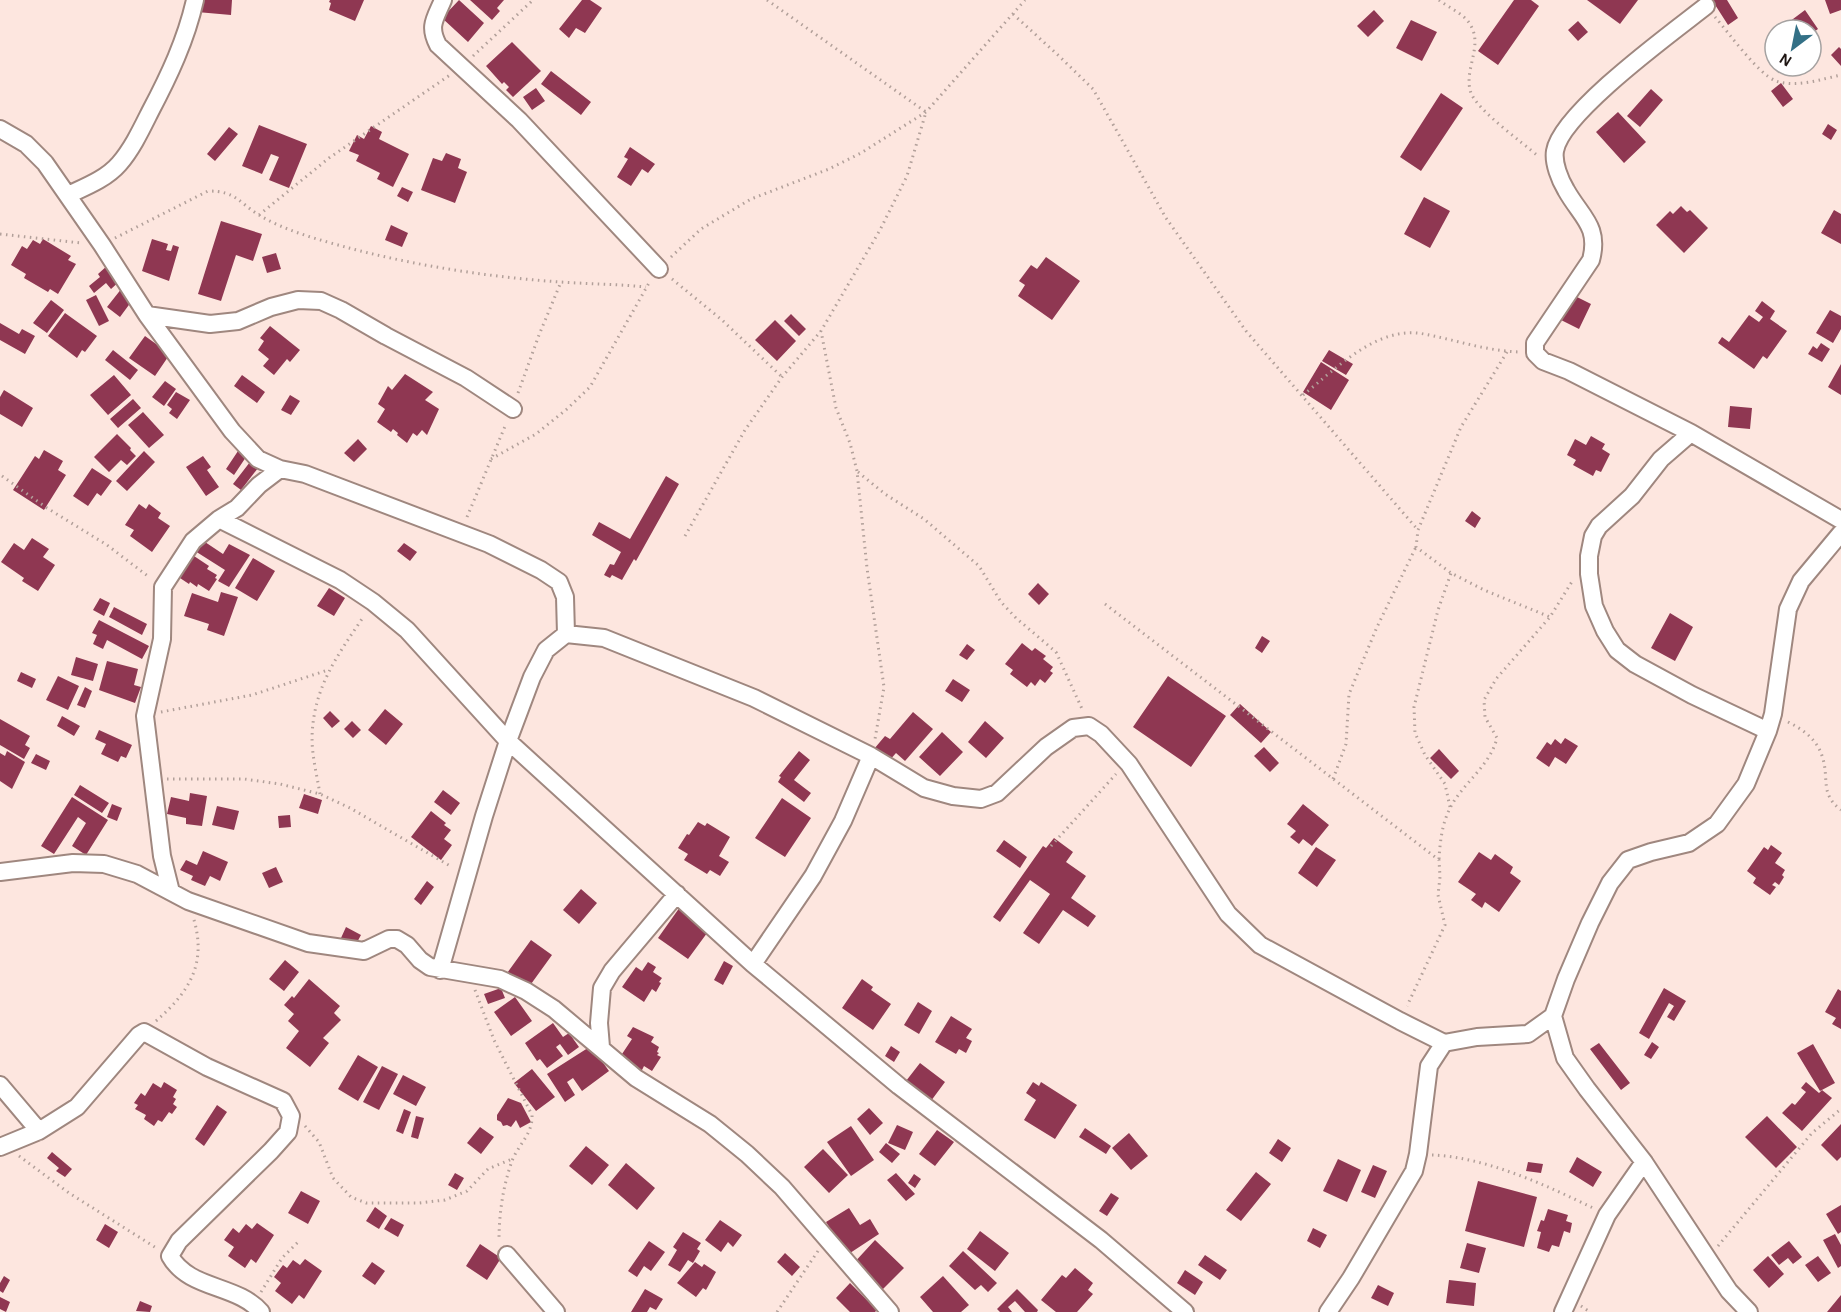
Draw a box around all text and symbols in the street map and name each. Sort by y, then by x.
north arrow [1763,18,1823,78]
text: N [1777,50,1795,70]

